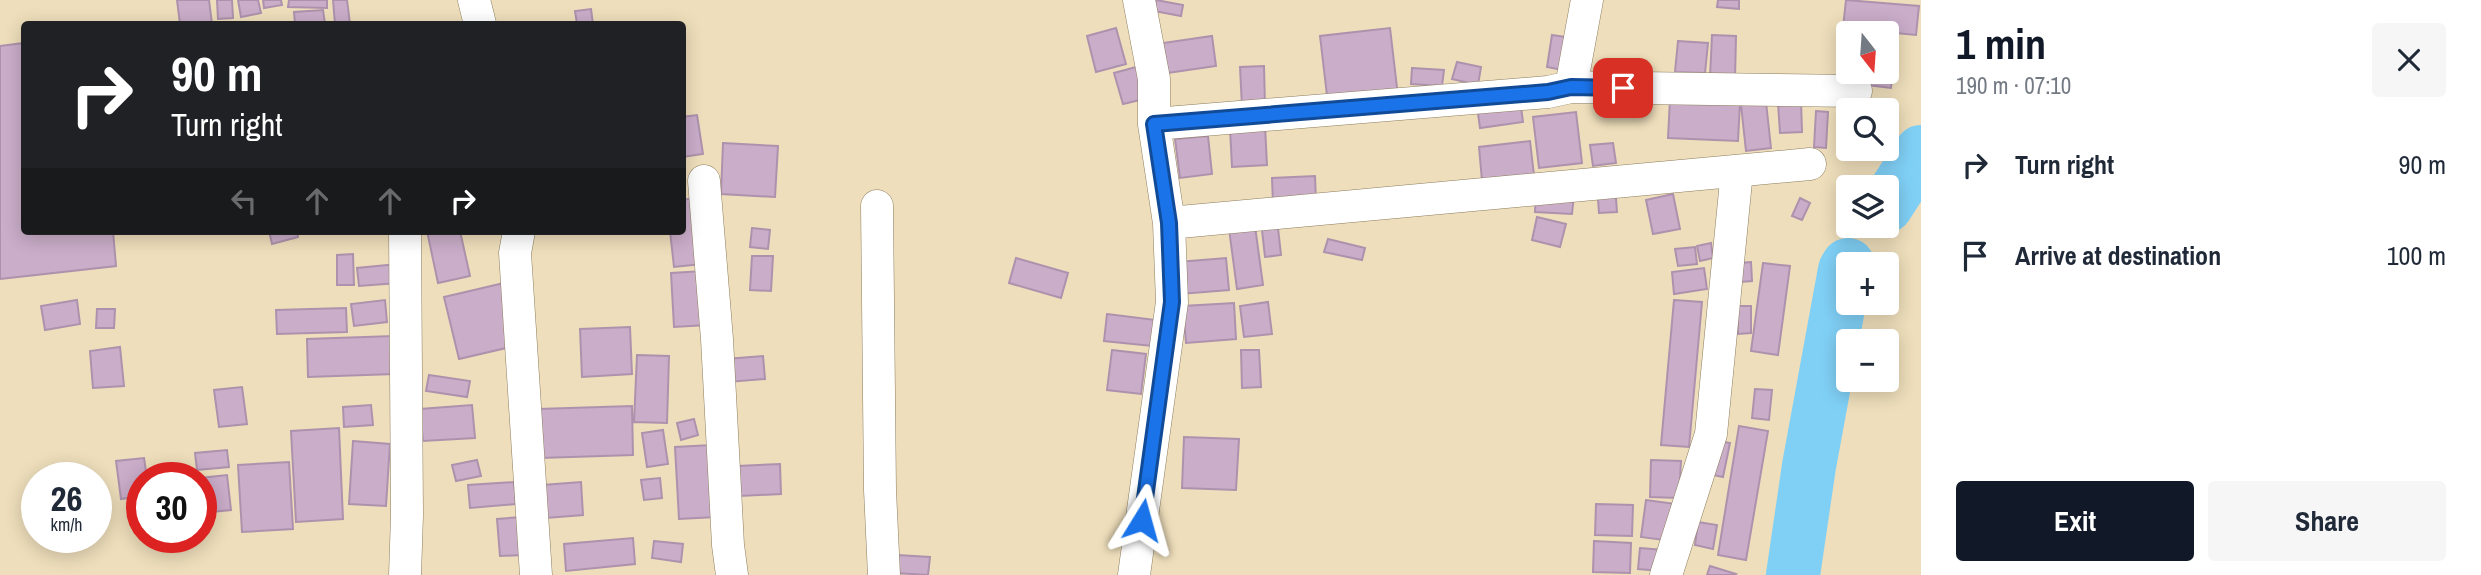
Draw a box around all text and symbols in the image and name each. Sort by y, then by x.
text: 1 min [1956,16,2046,72]
north arrow [1836,21,1899,84]
map controls [1836,21,1899,392]
button: close [2372,23,2446,97]
text: 90 m [171,40,263,106]
icon: right [56,49,147,140]
pin [1593,58,1653,118]
icon: arrive [1604,69,1642,107]
text: 190 m · 07:10 [1956,70,2071,101]
button: search [1836,98,1899,161]
text: Turn right [171,103,283,146]
icon: right [1956,146,1994,184]
text: Turn right [2015,147,2114,182]
text: 90 m [2399,147,2446,182]
button: layers [1836,175,1899,238]
icon: left [225,182,263,220]
icon: ahead [298,182,336,220]
icon: ahead [371,182,409,220]
icon: right [444,182,482,220]
icon: arrive [1956,237,1994,275]
text: Arrive at destination [2015,238,2221,273]
text: 100 m [2387,238,2446,273]
button: + [1836,252,1899,315]
button: − [1836,329,1899,392]
speed limit sign: 30 [126,462,217,553]
text: 26 [51,475,82,522]
button: Exit [1956,481,2194,561]
button: Share [2208,481,2446,561]
position arrow [1105,483,1179,557]
text: km/h [51,512,83,537]

